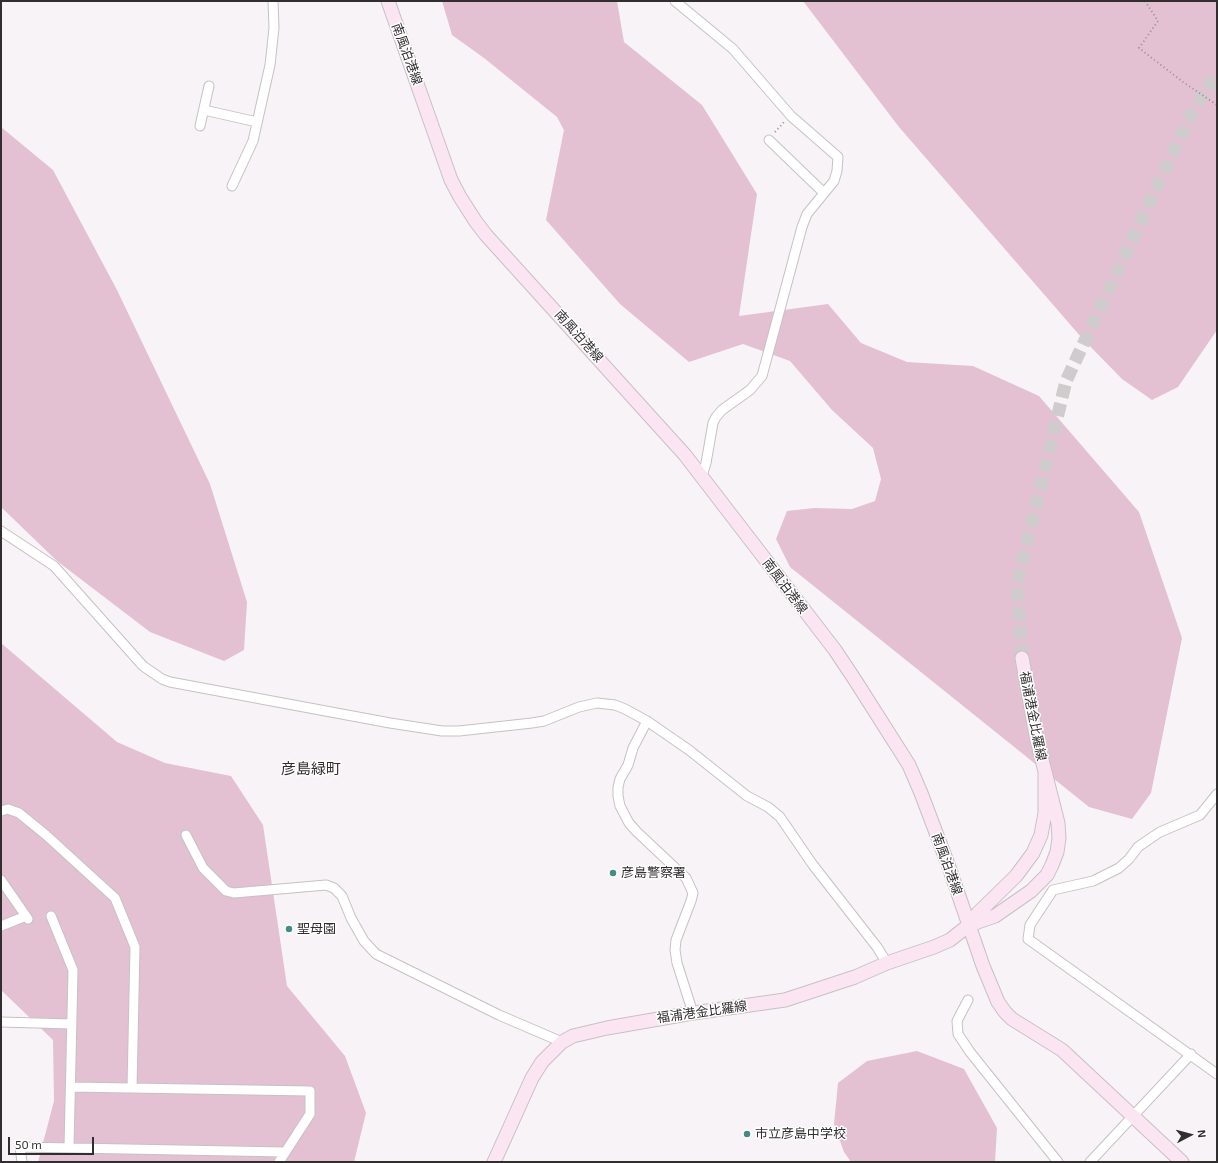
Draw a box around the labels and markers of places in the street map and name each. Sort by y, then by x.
place label: 彦島警察署 [621,865,686,881]
marker: 彦島警察署 [608,868,618,878]
place label: 聖母園 [297,921,336,937]
marker: 聖母園 [284,924,294,934]
place label: 市立彦島中学校 [755,1126,846,1142]
marker: 市立彦島中学校 [742,1129,752,1139]

